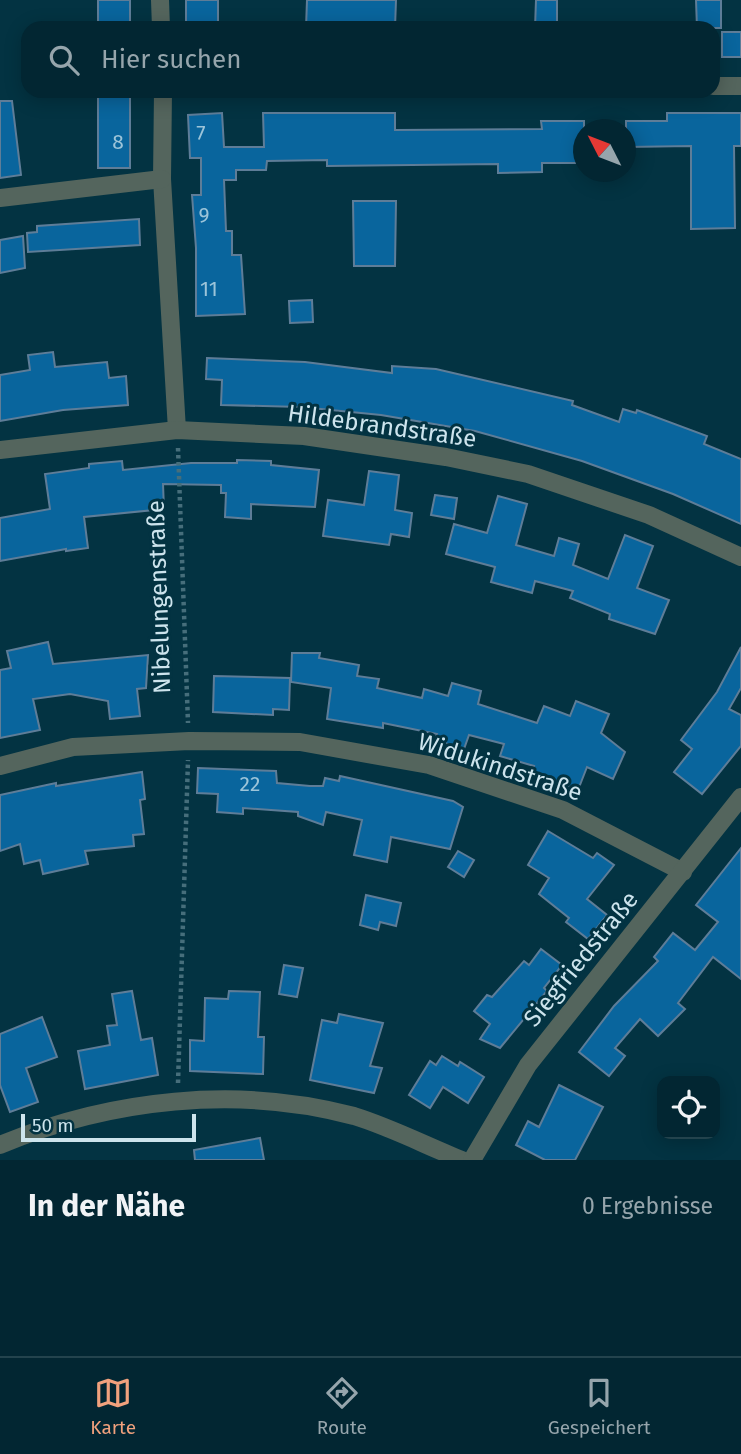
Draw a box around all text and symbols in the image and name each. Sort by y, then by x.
search box [21,21,720,98]
icon: search [45,41,83,79]
text: Hier suchen [101,44,241,75]
north arrow [573,119,636,182]
house number: 7 [196,120,206,146]
house number: 8 [112,129,124,155]
house number: 9 [198,202,210,228]
house number: 11 [200,276,218,302]
street label: Hildebrandstraße [286,399,478,453]
street label: Nibelungenstraße [142,500,176,694]
street label: Widukindstraße [414,727,586,807]
house number: 22 [240,771,260,797]
street label: Siegfriedstraße [518,886,644,1032]
map controls [657,1076,720,1139]
button: locate [657,1076,720,1139]
scale bar [21,1111,196,1143]
text: 50 m [32,1114,73,1137]
text: In der Nähe [28,1188,185,1224]
text: 0 Ergebnisse [582,1192,713,1220]
tab: Karte [90,1374,136,1439]
tab: Route [317,1374,367,1439]
tab: Gespeichert [548,1374,651,1439]

